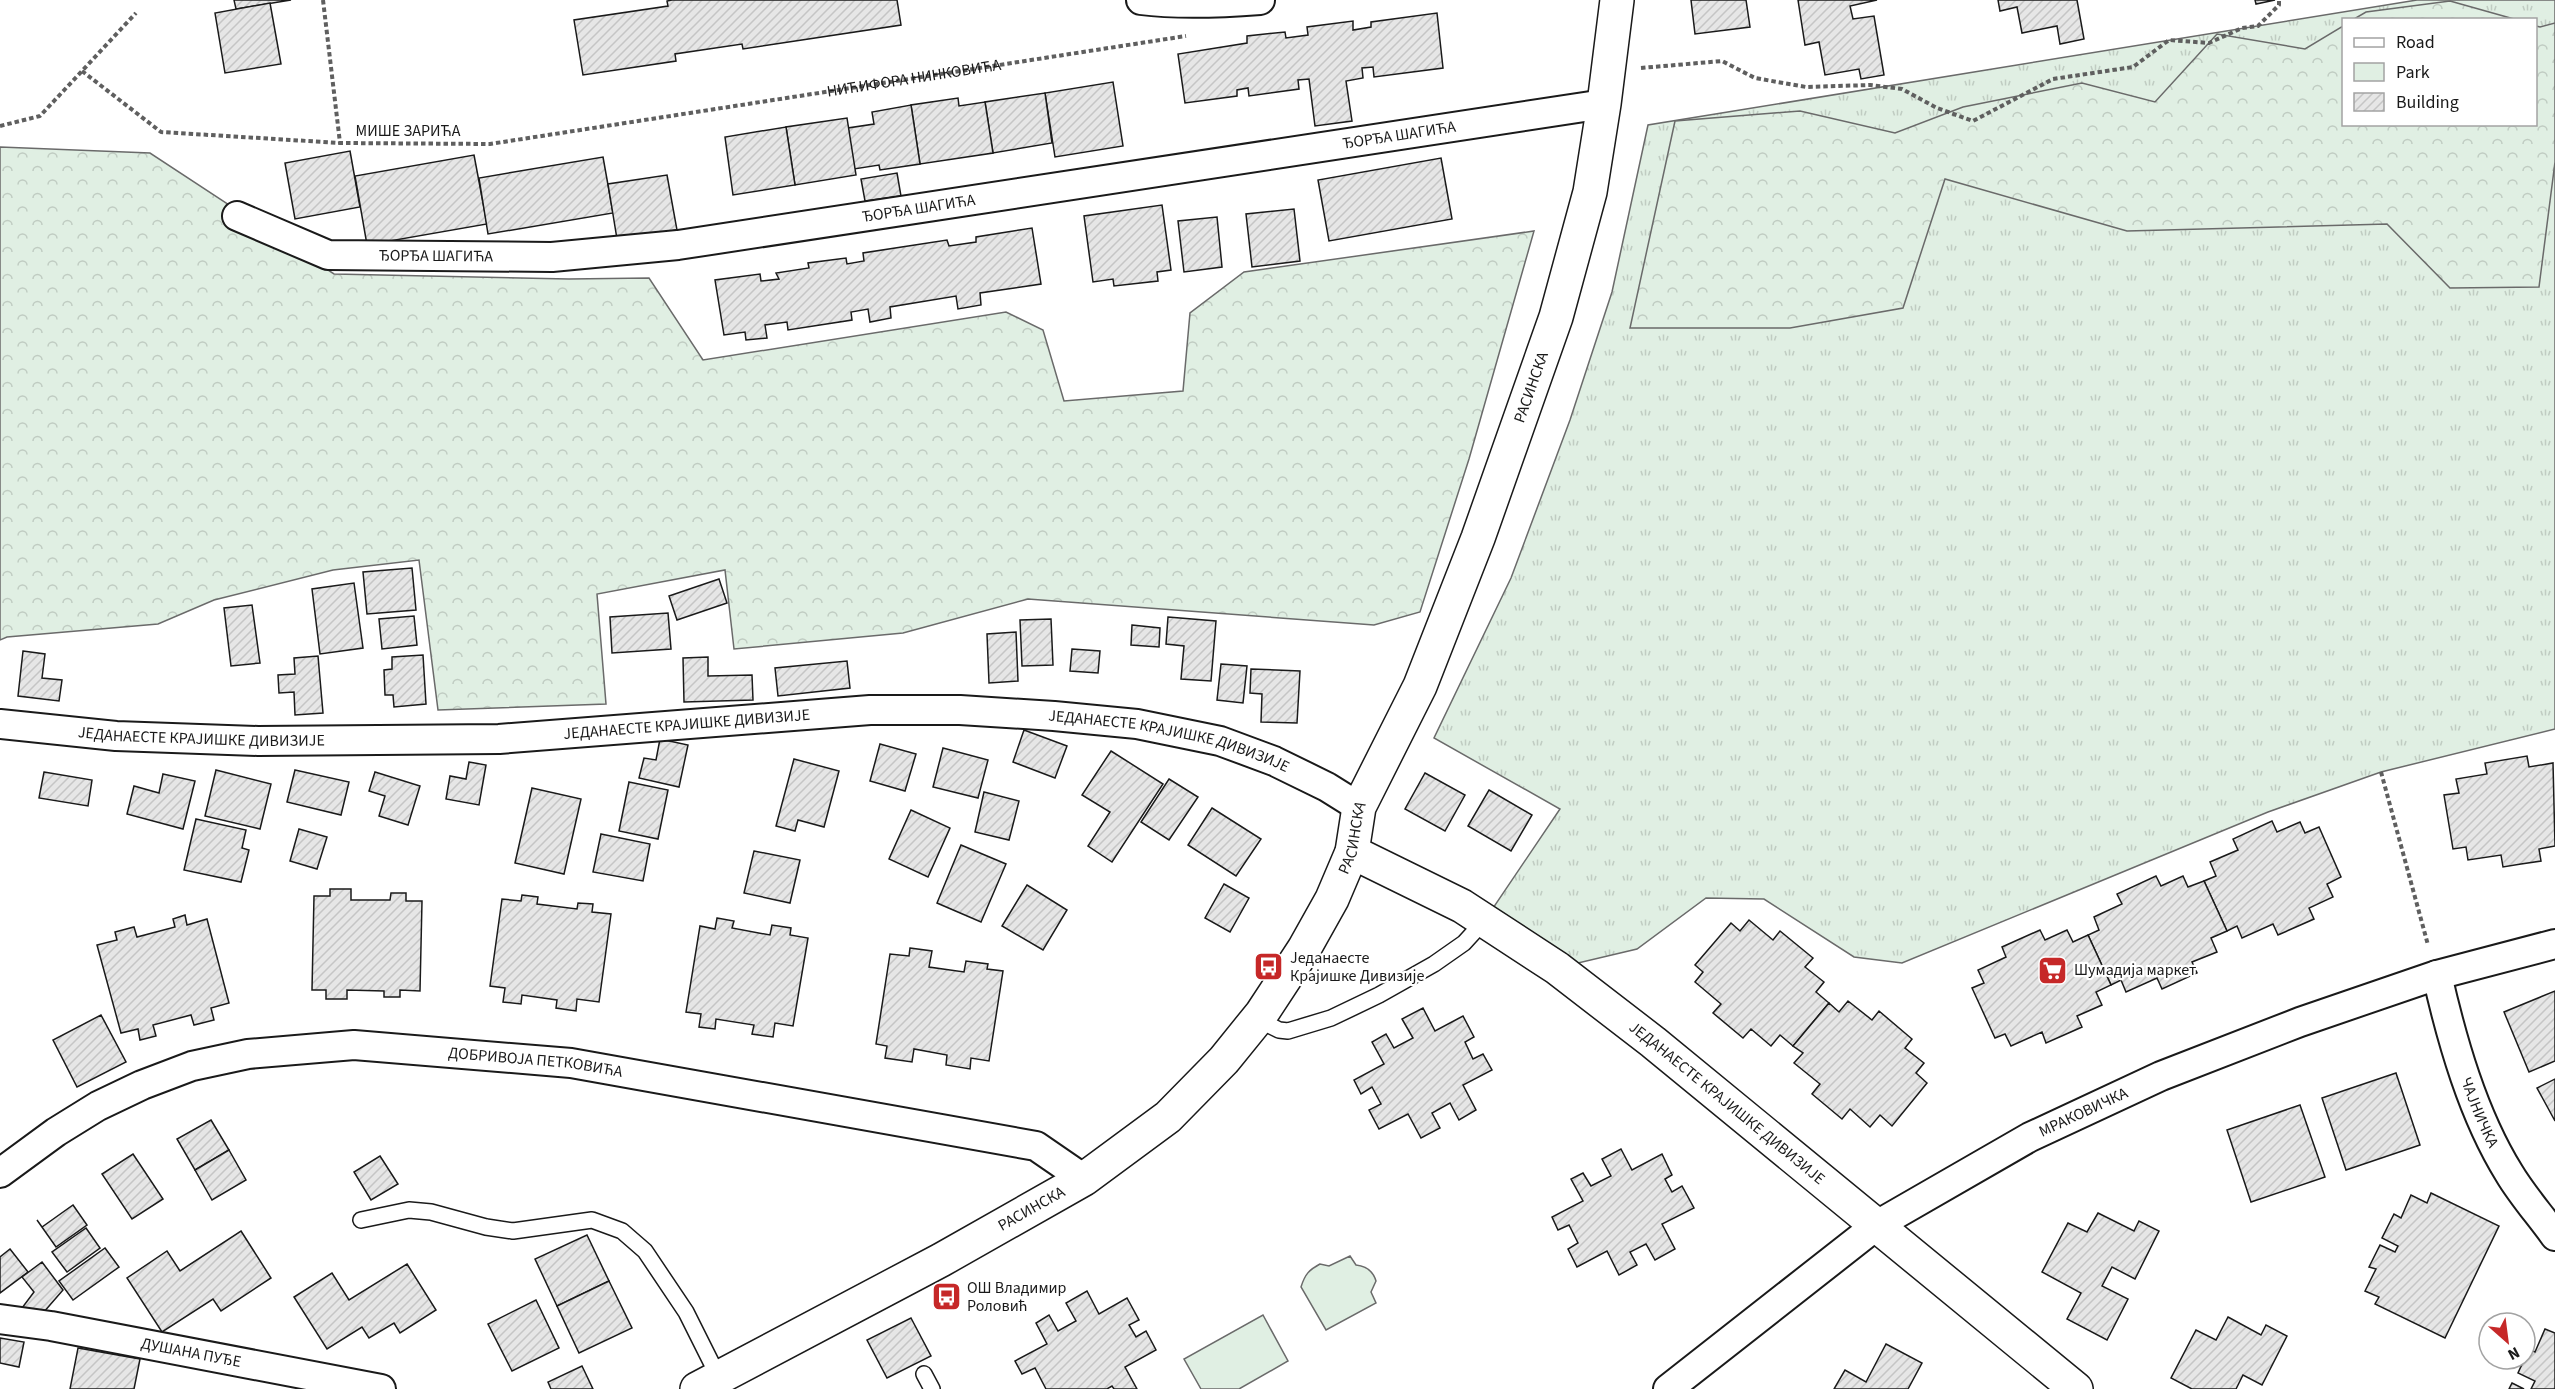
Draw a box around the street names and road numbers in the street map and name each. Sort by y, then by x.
street label: НИЋИФОРА НИНКОВИЋА [825,54,1003,103]
street label: ЂОРЂА ШАГИЋА [1341,116,1458,155]
street label: МИШЕ ЗАРИЋА [356,120,461,142]
street label: ЂОРЂА ШАГИЋА [861,189,977,228]
street label: ЂОРЂА ШАГИЋА [379,244,493,267]
street label: РАСИНСКА [1509,348,1554,426]
street label: ЈЕДАНАЕСТЕ КРАЈИШКЕ ДИВИЗИЈЕ [563,704,811,745]
street label: ЈЕДАНАЕСТЕ КРАЈИШКЕ ДИВИЗИЈЕ [1048,705,1293,778]
street label: ЈЕДАНАЕСТЕ КРАЈИШКЕ ДИВИЗИЈЕ [77,721,325,752]
street label: РАСИНСКА [1333,797,1371,878]
street label: ЈЕДАНАЕСТЕ КРАЈИШКЕ ДИВИЗИЈЕ [1624,1016,1830,1190]
street label: ДОБРИВОЈА ПЕТКОВИЋА [447,1042,625,1083]
street label: ЧАЈНИЧКА [2455,1074,2504,1152]
street label: МРАКОВИЧКА [2035,1082,2132,1142]
street label: РАСИНСКА [994,1181,1069,1237]
street label: ДУШАНА ПУЂЕ [139,1332,243,1373]

